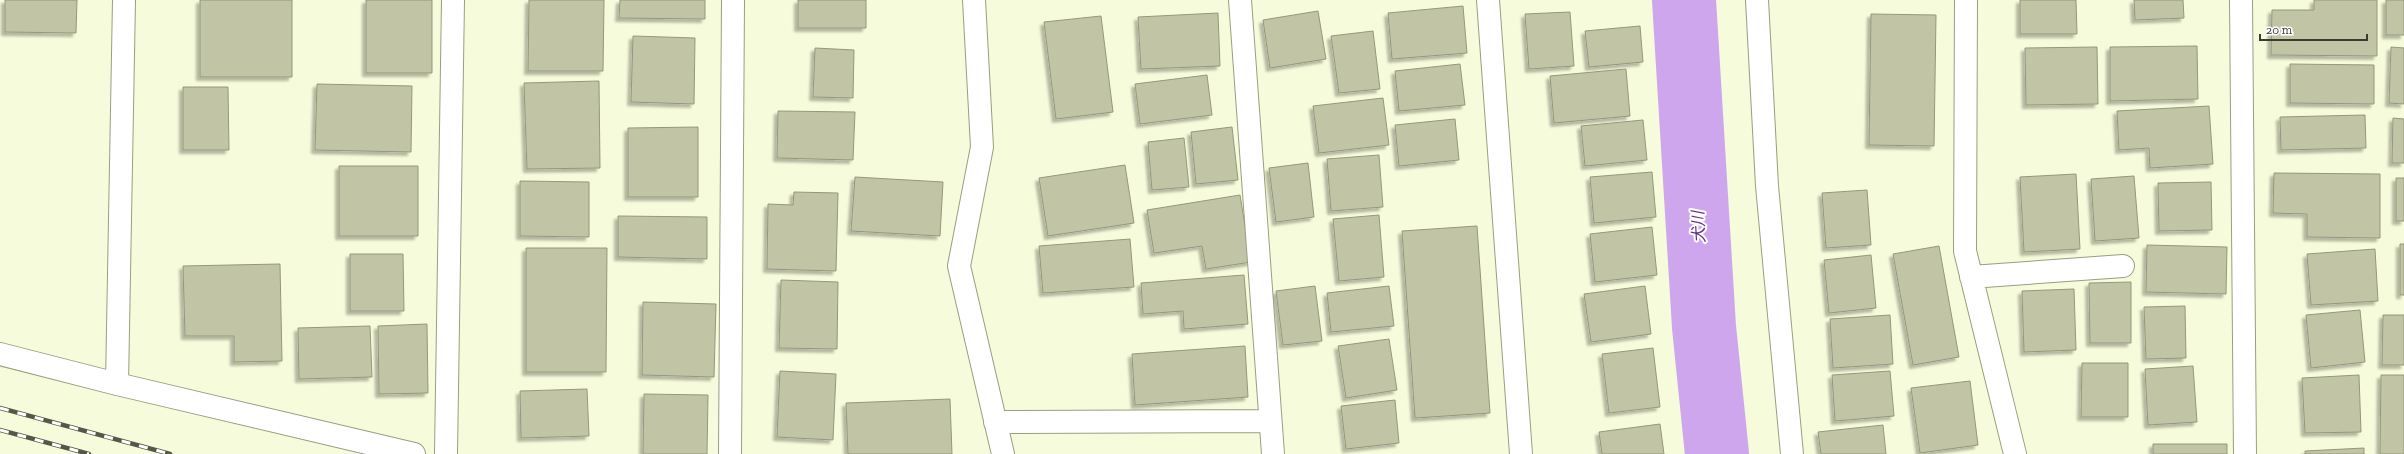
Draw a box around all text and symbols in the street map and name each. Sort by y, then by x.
scale bar [2260,16,2367,42]
text: 20 m [2266,23,2293,37]
water label: 犬川 [1688,209,1709,243]

